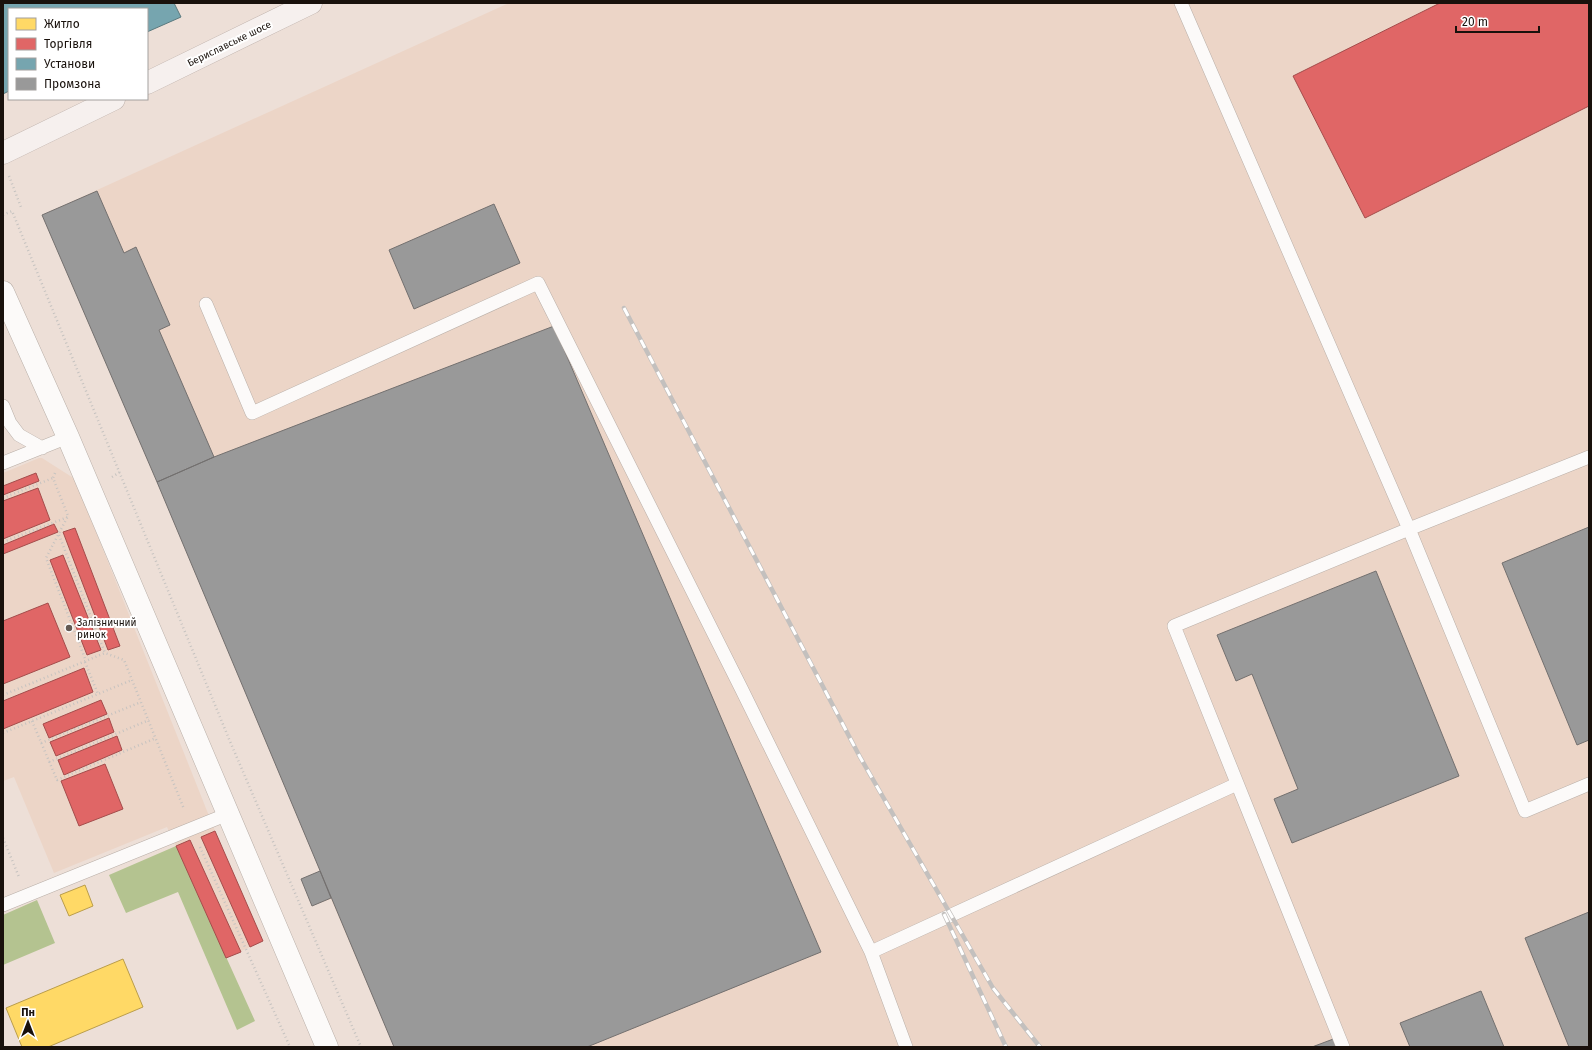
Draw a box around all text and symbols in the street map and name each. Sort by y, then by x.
legend [8,8,148,100]
scale bar [1456,8,1539,34]
text: 20 m [1462,15,1488,29]
text: Житло [44,17,80,31]
street label: Бериславське шосе [186,18,273,69]
text: Торгівля [44,37,92,51]
text: Установи [44,57,95,71]
text: Промзона [44,77,101,91]
place label: Залізничний ринок [77,616,137,641]
marker: Залізничний ринок [64,623,74,633]
north arrow [8,1002,48,1042]
text: Пн [21,1006,35,1019]

